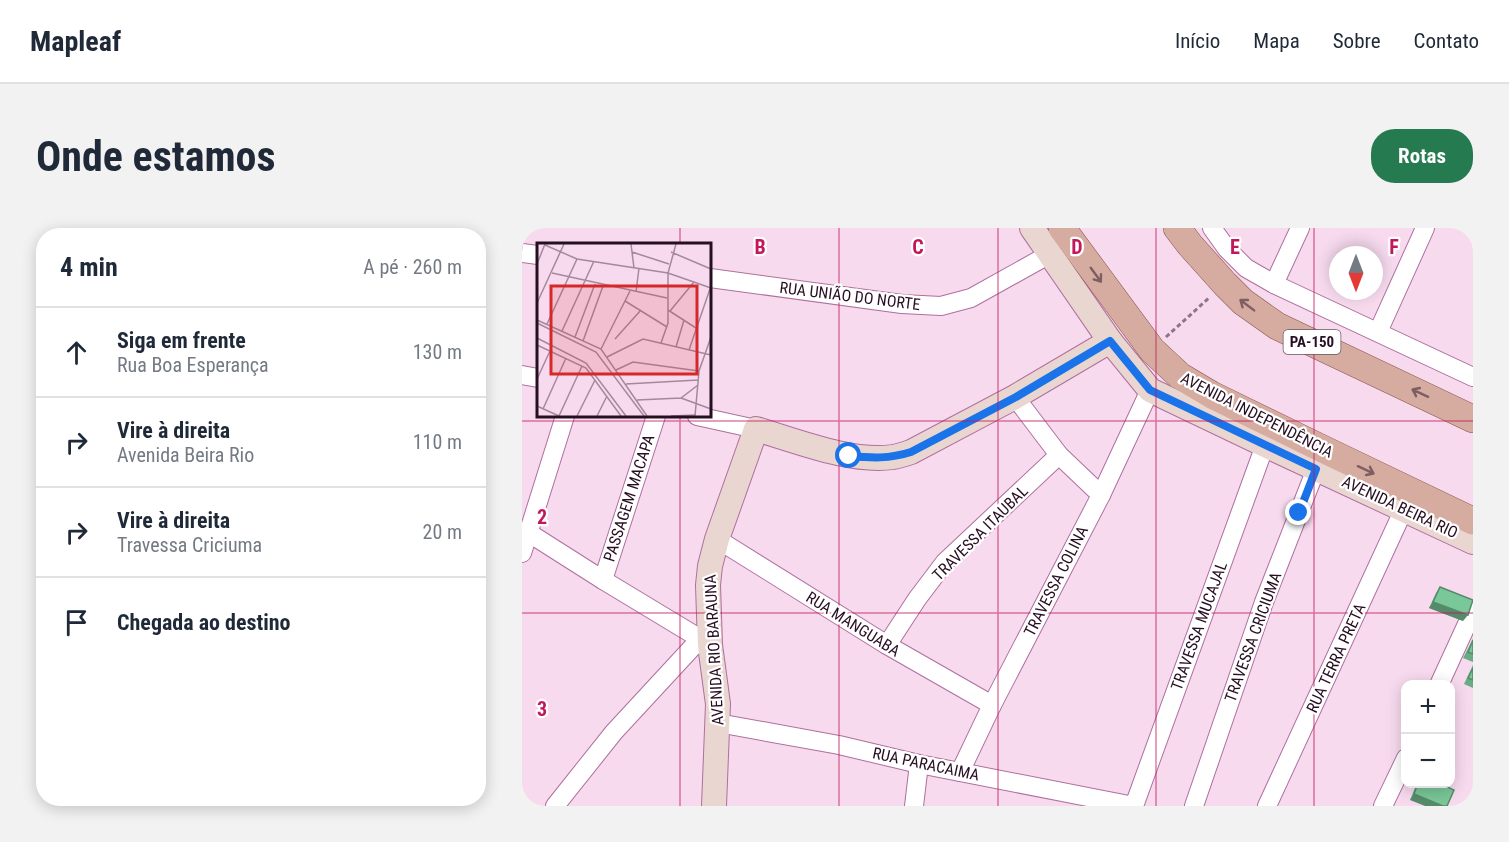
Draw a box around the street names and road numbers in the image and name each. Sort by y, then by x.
street label: RUA UNIÃO DO NORTE [778,277,922,314]
road number: PA-150 [1284,330,1340,354]
street label: AVENIDA INDEPENDÊNCIA [1178,368,1336,462]
street label: PASSAGEM MACAPA [599,432,659,564]
street label: AVENIDA BEIRA RIO [1339,472,1461,542]
street label: TRAVESSA ITAUBAL [928,481,1032,585]
street label: TRAVESSA COLINA [1020,523,1092,639]
street label: TRAVESSA MUCAJAL [1167,559,1231,693]
street label: TRAVESSA CRICIUMA [1221,569,1285,705]
street label: AVENIDA RIO BARAUNA [701,574,727,726]
street label: RUA MANGUABA [803,588,903,660]
street label: RUA TERRA PRETA [1302,600,1370,716]
street label: RUA PARACAIMA [871,743,981,785]

